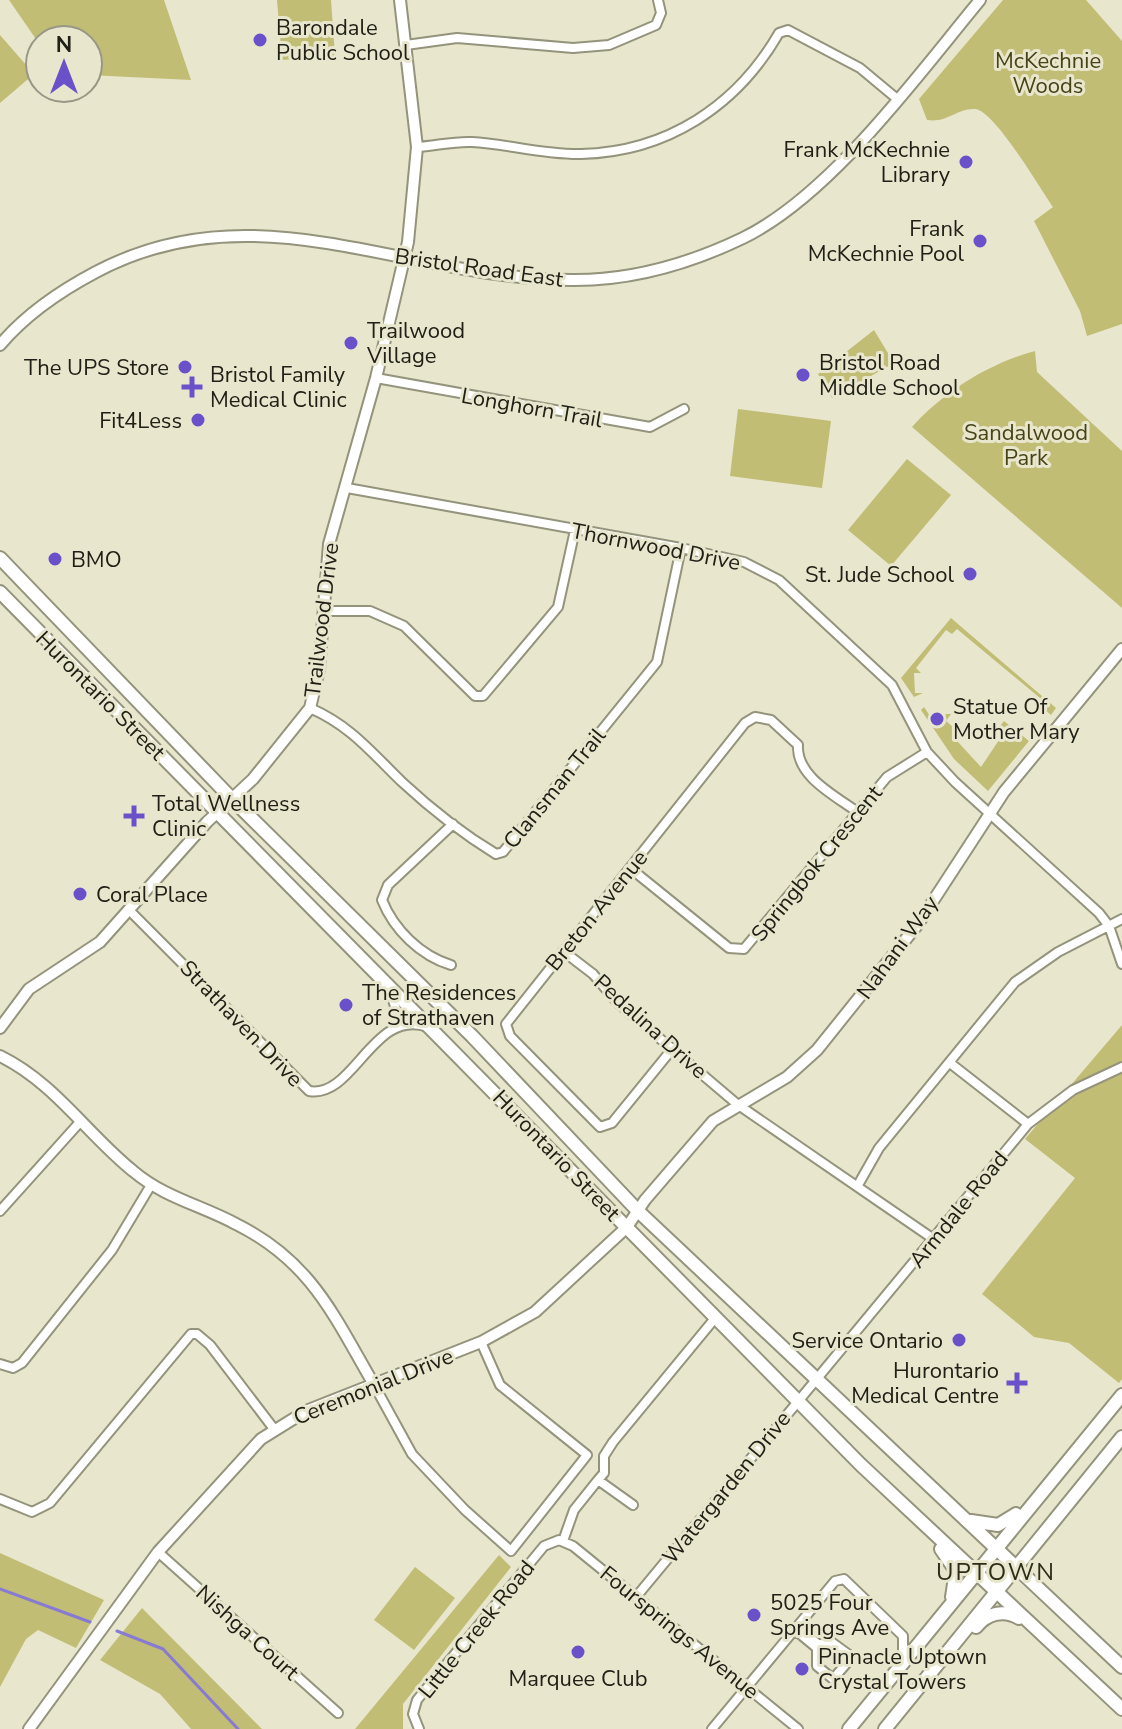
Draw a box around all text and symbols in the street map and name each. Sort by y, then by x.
place label: Barondale Public School [276,13,410,68]
north arrow [24,24,104,104]
text: N [56,30,72,60]
marker: Barondale Public School [251,31,269,49]
park label: McKechnie Woods [995,46,1101,101]
place label: Frank McKechnie Library [783,135,951,190]
marker: Frank McKechnie Library [957,153,975,171]
place label: Frank McKechnie Pool [808,214,965,269]
marker: Frank McKechnie Pool [971,232,989,250]
street label: Bristol Road East [393,241,565,295]
place label: Trailwood Village [366,316,465,371]
marker: Trailwood Village [342,334,360,352]
place label: Bristol Road Middle School [819,348,960,403]
place label: The UPS Store [24,353,169,383]
marker: The UPS Store [176,358,194,376]
place label: Bristol Family Medical Clinic [210,360,347,415]
marker: Bristol Road Middle School [794,366,812,384]
marker: Bristol Family Medical Clinic [181,376,203,398]
street label: Longhorn Trail [459,381,605,435]
place label: Fit4Less [99,406,182,436]
marker: Fit4Less [189,411,207,429]
park label: Sandalwood Park [964,418,1088,473]
street label: Thornwood Drive [569,516,743,578]
street label: Trailwood Drive [298,541,346,699]
place label: BMO [71,545,122,575]
marker: BMO [46,550,64,568]
place label: St. Jude School [805,560,954,590]
marker: St. Jude School [961,565,979,583]
street label: Hurontario Street [29,624,172,767]
place label: Statue Of Mother Mary [953,692,1080,747]
marker: Statue Of Mother Mary [928,710,946,728]
street label: Clansman Trail [497,722,613,855]
street label: Springbok Crescent [744,779,889,948]
place label: Total Wellness Clinic [152,789,300,844]
marker: Total Wellness Clinic [123,805,145,827]
street label: Breton Avenue [539,844,655,977]
place label: Coral Place [96,880,208,910]
marker: Coral Place [71,885,89,903]
street label: Nahani Way [850,889,946,1005]
street label: Strathaven Drive [173,954,310,1094]
street label: Pedalina Drive [587,968,714,1086]
place label: The Residences of Strathaven [362,978,516,1033]
marker: The Residences of Strathaven [337,996,355,1014]
street label: Hurontario Street [486,1083,627,1228]
street label: Armdale Road [902,1145,1015,1274]
place label: Service Ontario [792,1326,943,1356]
marker: Service Ontario [950,1331,968,1349]
street label: Ceremonial Drive [289,1341,458,1433]
place label: Hurontario Medical Centre [851,1356,999,1411]
marker: Hurontario Medical Centre [1006,1372,1028,1394]
street label: Watergarden Drive [656,1405,798,1570]
street label: Little Creek Road [412,1554,542,1705]
district label: UPTOWN [936,1556,1056,1588]
street label: Foursprings Avenue [593,1559,765,1706]
street label: Nishga Court [189,1578,306,1687]
place label: 5025 Four Springs Ave [770,1588,889,1643]
marker: 5025 Four Springs Ave [745,1606,763,1624]
place label: Pinnacle Uptown Crystal Towers [818,1642,987,1697]
marker: Marquee Club [569,1643,587,1661]
marker: Pinnacle Uptown Crystal Towers [793,1660,811,1678]
place label: Marquee Club [509,1664,647,1694]

